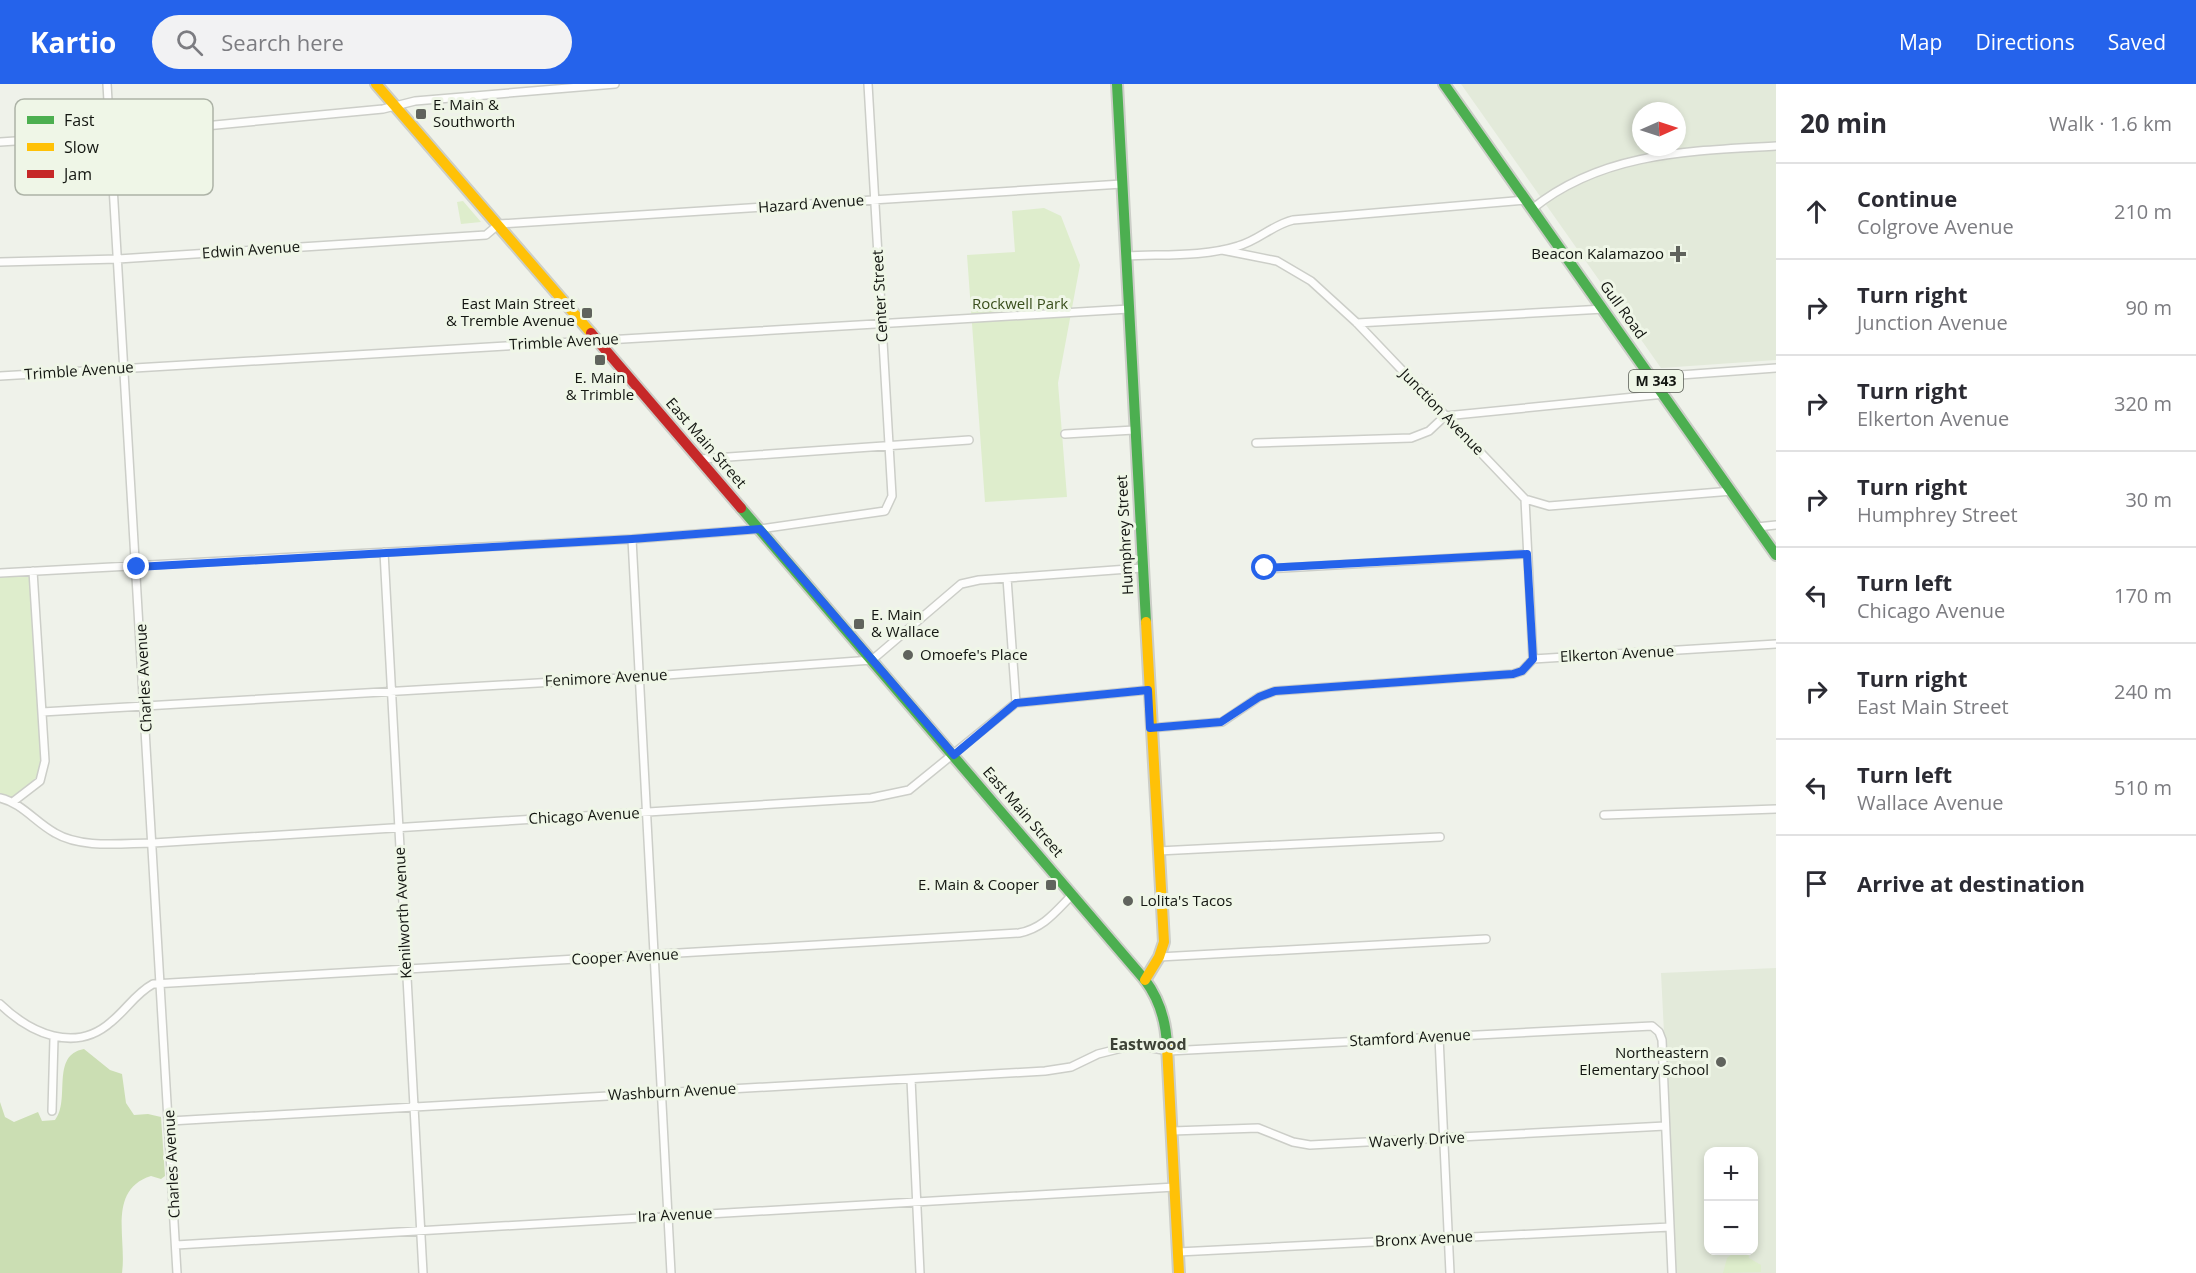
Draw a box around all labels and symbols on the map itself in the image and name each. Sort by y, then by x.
place label: E. Main & Southworth [433,94,515,131]
legend [15,99,213,195]
north arrow [1632,102,1686,156]
marker: E. Main & Southworth [414,107,428,121]
text: Fast [64,109,95,131]
text: Slow [64,136,99,158]
text: Jam [62,163,92,185]
street label: Hazard Avenue [757,189,865,217]
street label: Edwin Avenue [201,236,301,262]
place label: Beacon Kalamazoo [1531,243,1664,263]
marker: Beacon Kalamazoo [1669,245,1687,263]
street label: Center Street [867,249,891,343]
street label: Gull Road [1596,276,1652,343]
place label: East Main Street & Tremble Avenue [446,293,575,330]
park label: Rockwell Park [972,293,1068,313]
marker: East Main Street & Tremble Avenue [580,306,594,320]
street label: Trimble Avenue [509,328,619,354]
marker: E. Main & Trimble [593,353,607,367]
street label: Trimble Avenue [24,356,134,384]
street label: Junction Avenue [1395,362,1489,459]
place label: E. Main & Trimble [566,367,634,404]
road number: M 343 [1629,370,1683,392]
street label: East Main Street [662,393,752,492]
street label: Humphrey Street [1111,474,1137,596]
route end [123,553,149,579]
route start [1251,554,1277,580]
place label: E. Main & Wallace [871,604,940,641]
marker: E. Main & Wallace [852,617,866,631]
street label: Charles Avenue [130,623,156,733]
street label: Elkerton Avenue [1559,640,1675,666]
place label: Omoefe's Place [920,644,1028,664]
marker: Omoefe's Place [901,648,915,662]
street label: Fenimore Avenue [544,664,668,690]
street label: East Main Street [979,762,1069,861]
street label: Chicago Avenue [528,802,640,828]
street label: Kenilworth Avenue [389,847,415,979]
place label: E. Main & Cooper [918,874,1039,894]
marker: E. Main & Cooper [1044,878,1058,892]
place label: Lolita's Tacos [1140,890,1232,910]
marker: Lolita's Tacos [1121,894,1135,908]
street label: Cooper Avenue [571,943,679,969]
street label: Stamford Avenue [1349,1024,1471,1050]
district label: Eastwood [1109,1033,1187,1055]
place label: Northeastern Elementary School [1579,1042,1709,1079]
marker: Northeastern Elementary School [1714,1055,1728,1069]
street label: Washburn Avenue [607,1078,737,1104]
street label: Charles Avenue [158,1109,184,1219]
street label: Waverly Drive [1368,1126,1465,1152]
street label: Ira Avenue [637,1202,713,1226]
street label: Bronx Avenue [1374,1225,1473,1251]

